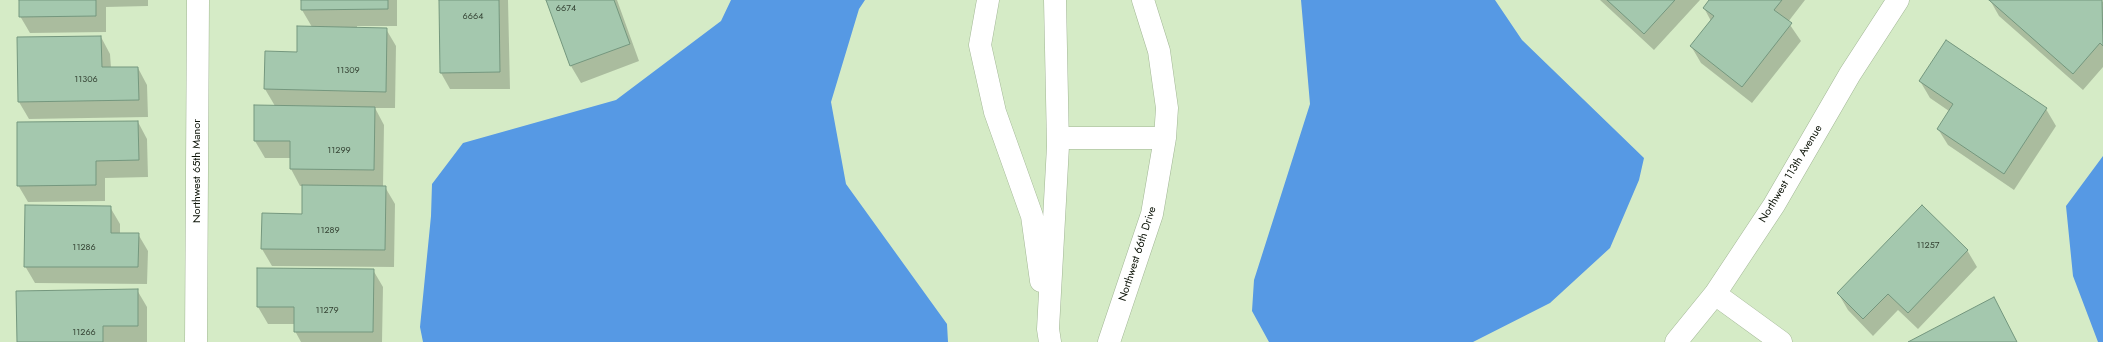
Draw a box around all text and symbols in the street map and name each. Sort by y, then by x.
house number: 6674 [556,4,576,14]
house number: 6664 [463,12,483,22]
house number: 11309 [336,66,360,76]
house number: 11306 [74,75,98,85]
street label: Northwest 65th Manor [190,119,204,223]
street label: Northwest 113th Avenue [1757,123,1825,225]
house number: 11299 [327,146,351,156]
street label: Northwest 66th Drive [1116,205,1160,303]
house number: 11289 [316,226,340,236]
house number: 11257 [1916,241,1940,251]
house number: 11286 [72,243,96,253]
house number: 11279 [315,306,339,316]
house number: 11266 [72,328,96,338]

